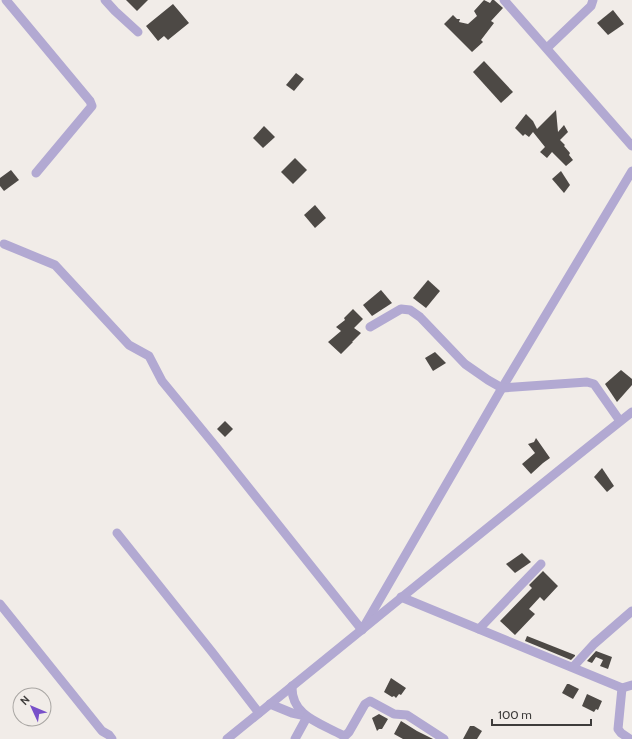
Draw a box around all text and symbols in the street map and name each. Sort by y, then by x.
north arrow [12,687,52,727]
text: N [17,692,33,708]
scale bar [492,701,591,727]
text: 100 m [498,707,532,722]

